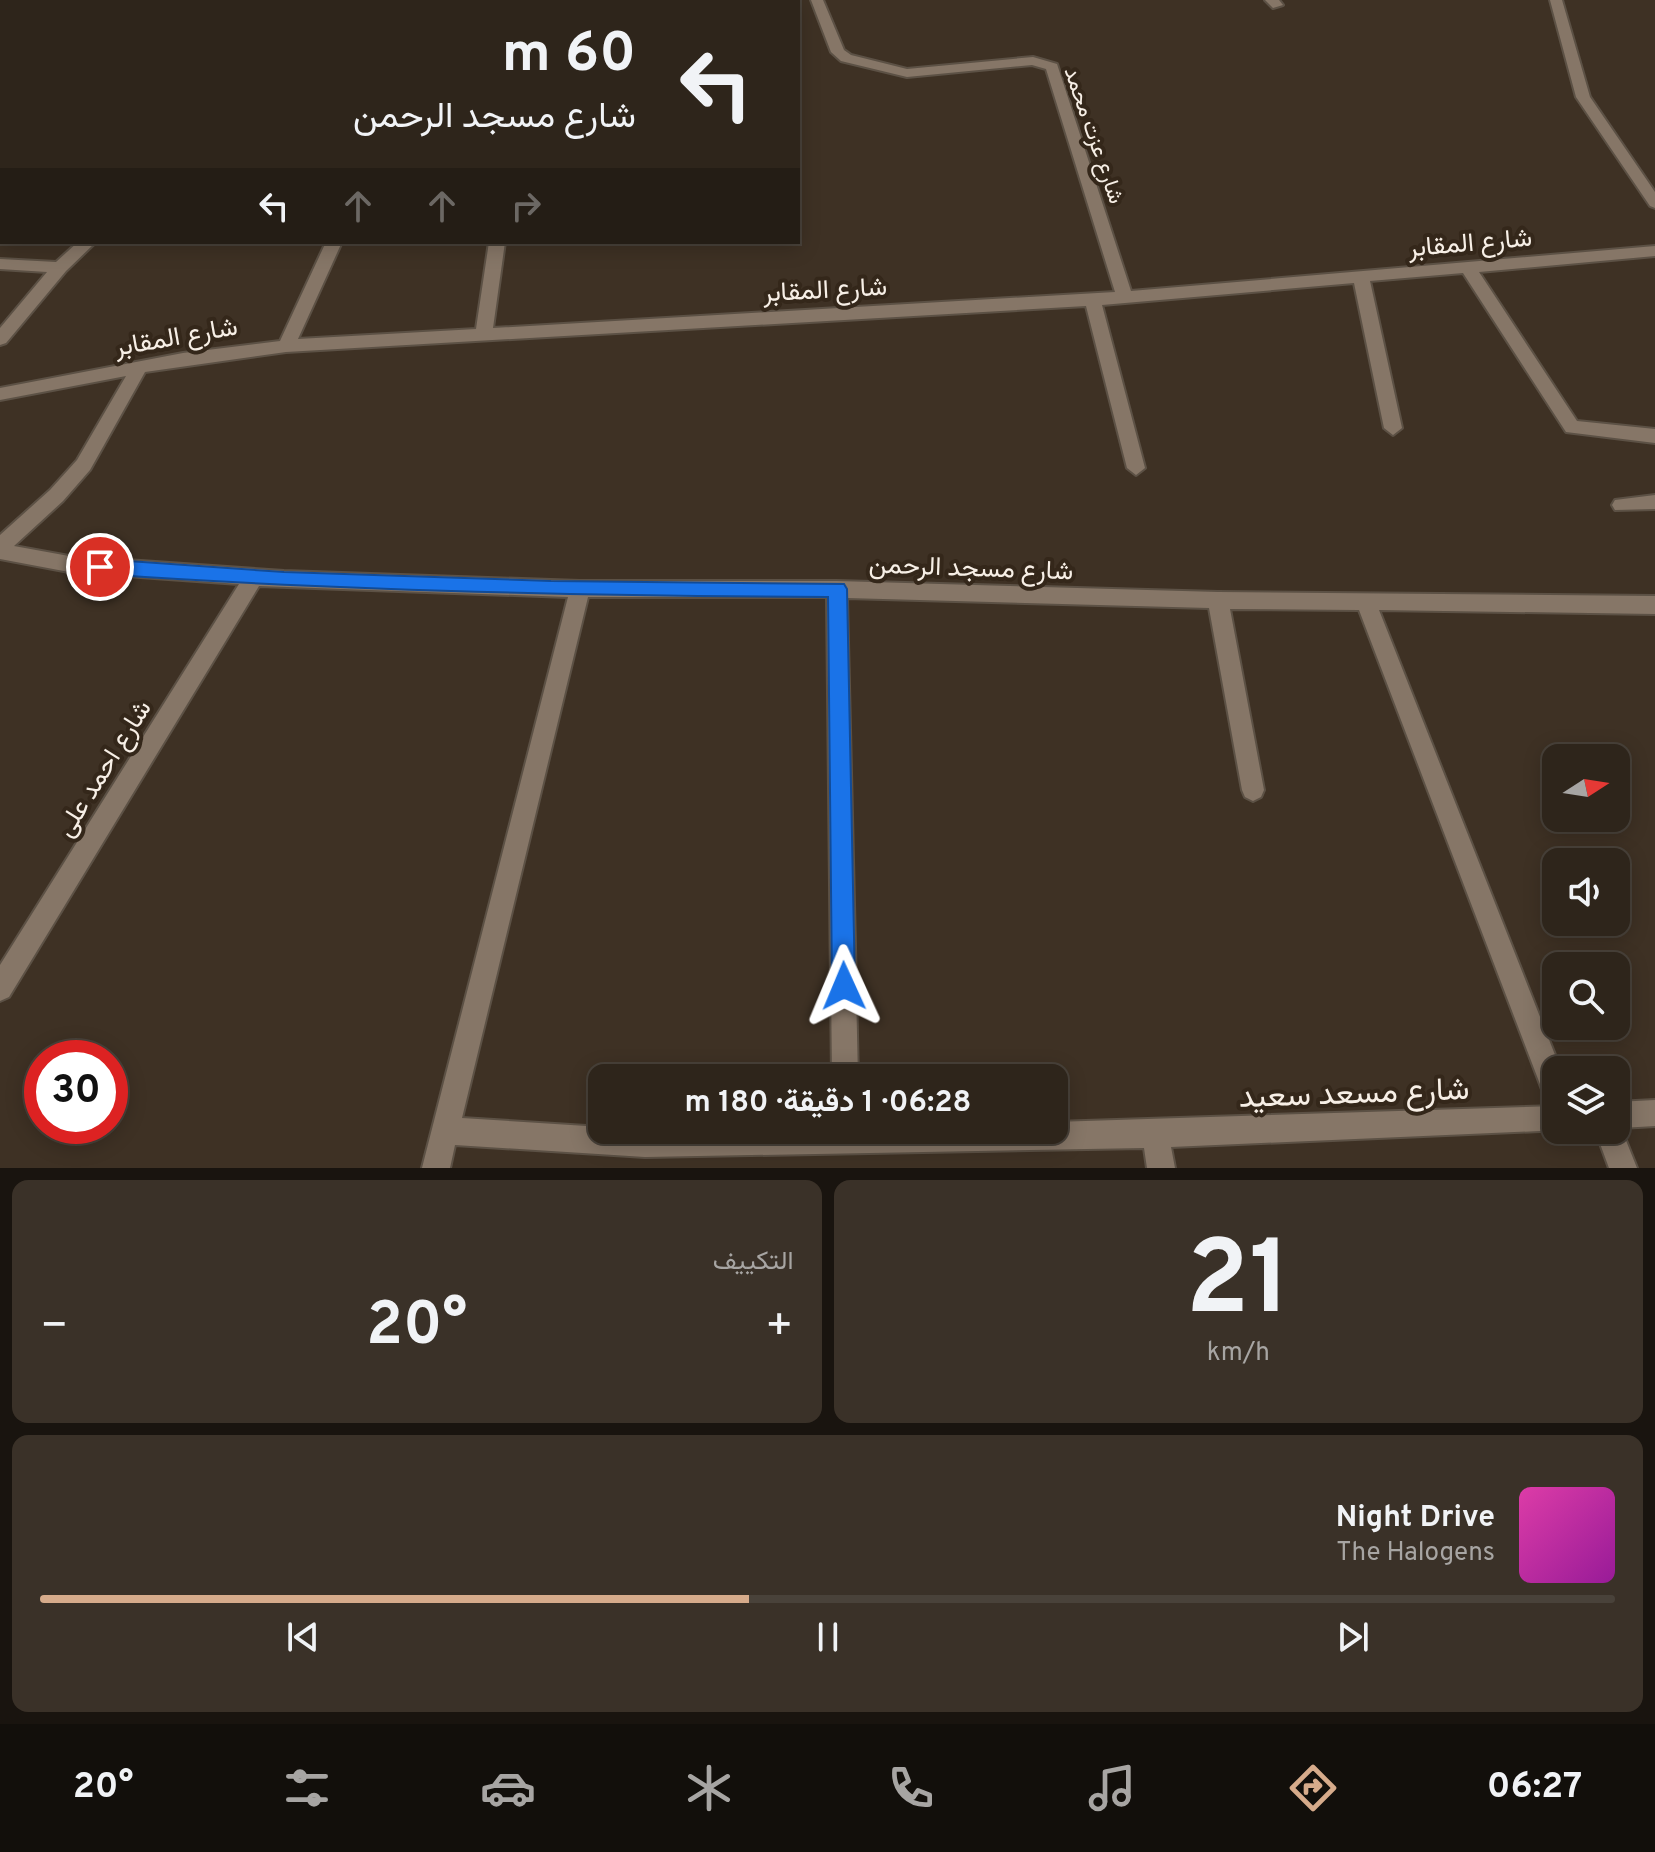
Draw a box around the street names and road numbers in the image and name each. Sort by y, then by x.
street label: شارع عزت محمد [1057,64,1129,208]
street label: شارع المقابر [1406,223,1534,266]
street label: شارع المقابر [761,272,888,311]
street label: شارع المقابر [111,311,240,366]
street label: شارع مسجد الرحمن [868,549,1074,590]
street label: شارع احمد على [50,695,160,844]
street label: شارع مسعد سعيد [1238,1071,1470,1119]

